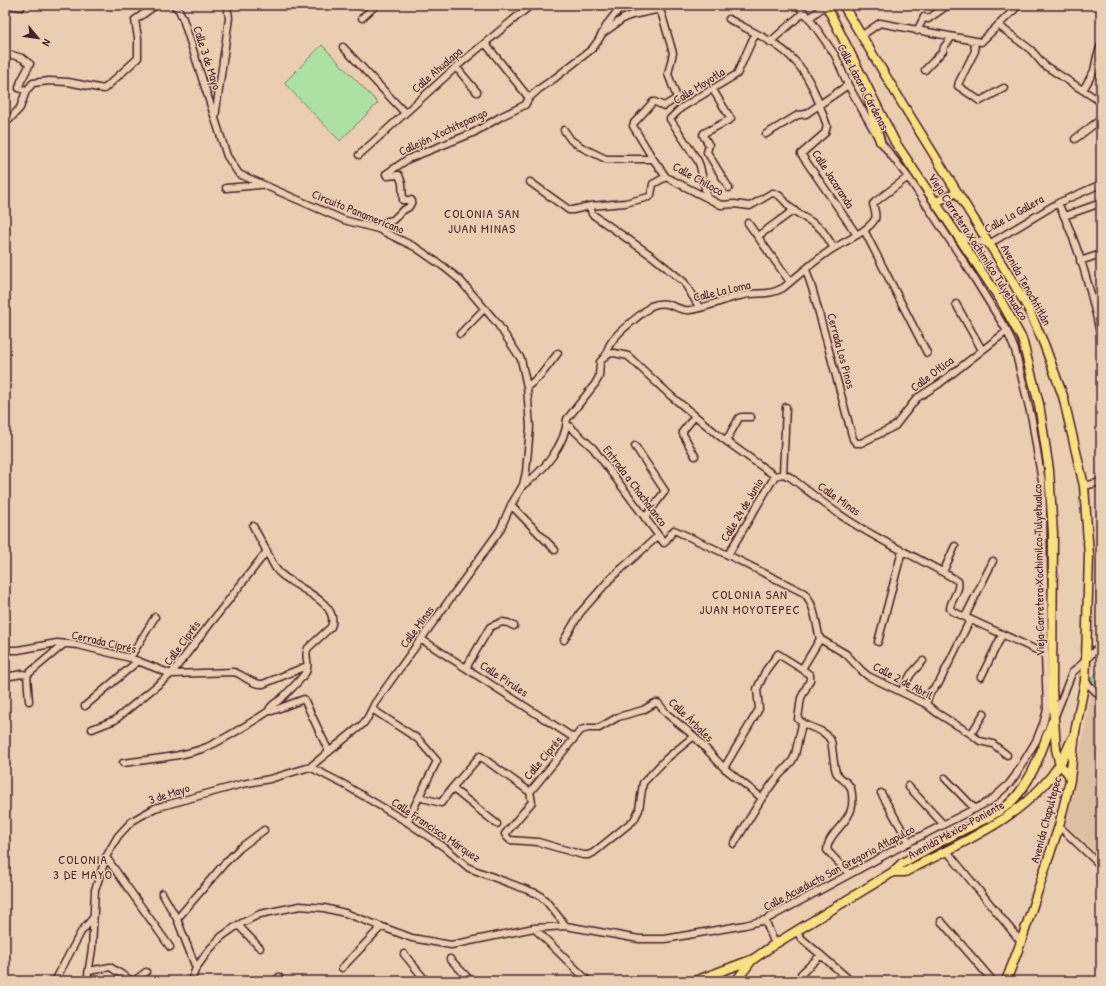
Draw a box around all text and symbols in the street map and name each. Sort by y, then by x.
north arrow [18,18,58,58]
street label: Calle 3 de Mayo [189,24,226,92]
text: N [39,37,54,49]
street label: Calle Lázaro Cárdenas [834,41,893,133]
street label: Calle Ahualapa [408,43,466,96]
street label: Calle Moyotla [670,63,728,108]
street label: Callejón Xochitepango [396,104,490,160]
street label: Calle Jacaranda [808,146,859,212]
street label: Calle Chiloco [670,158,727,200]
street label: Vieja Carretera Xochimilco Tulyehualco [924,170,1033,324]
street label: Circuito Panamericano [309,185,407,238]
street label: Calle La Gallera [981,190,1047,237]
district label: COLONIA SAN JUAN MINAS [444,204,520,237]
street label: Avenida Tenochtitlán [997,241,1056,328]
street label: Calle La Loma [692,276,752,305]
street label: Cerrada Los Pinos [823,311,860,391]
street label: Calle Otlica [907,352,957,395]
street label: Entrada a Chachalanco [599,442,672,530]
street label: Calle 24 de Junio [716,475,767,545]
street label: Calle Minas [815,478,864,520]
street label: Vieja Carretera Xochimilco Tulyehualco [1028,484,1049,656]
district label: COLONIA SAN JUAN MOYOTEPEC [699,585,801,618]
street label: Calle Minas [395,602,438,651]
street label: Calle Ciprés [159,616,204,669]
street label: Cerrada Ciprés [70,626,138,657]
street label: Calle Pirules [477,657,532,701]
street label: Calle 2 de Abril [870,658,937,704]
street label: Calle Árboles [665,694,718,746]
street label: Calle Ciprés [519,732,566,783]
street label: Avenida Chapultepec [1026,775,1065,865]
street label: 3 de Mayo [146,779,192,808]
street label: Calle Francisco Márquez [388,793,484,866]
street label: Avenida México-Poniente [904,796,1007,863]
street label: Calle Acueducto San Gregorio Atlapulco [760,820,918,915]
district label: COLONIA 3 DE MAYO [53,850,113,883]

